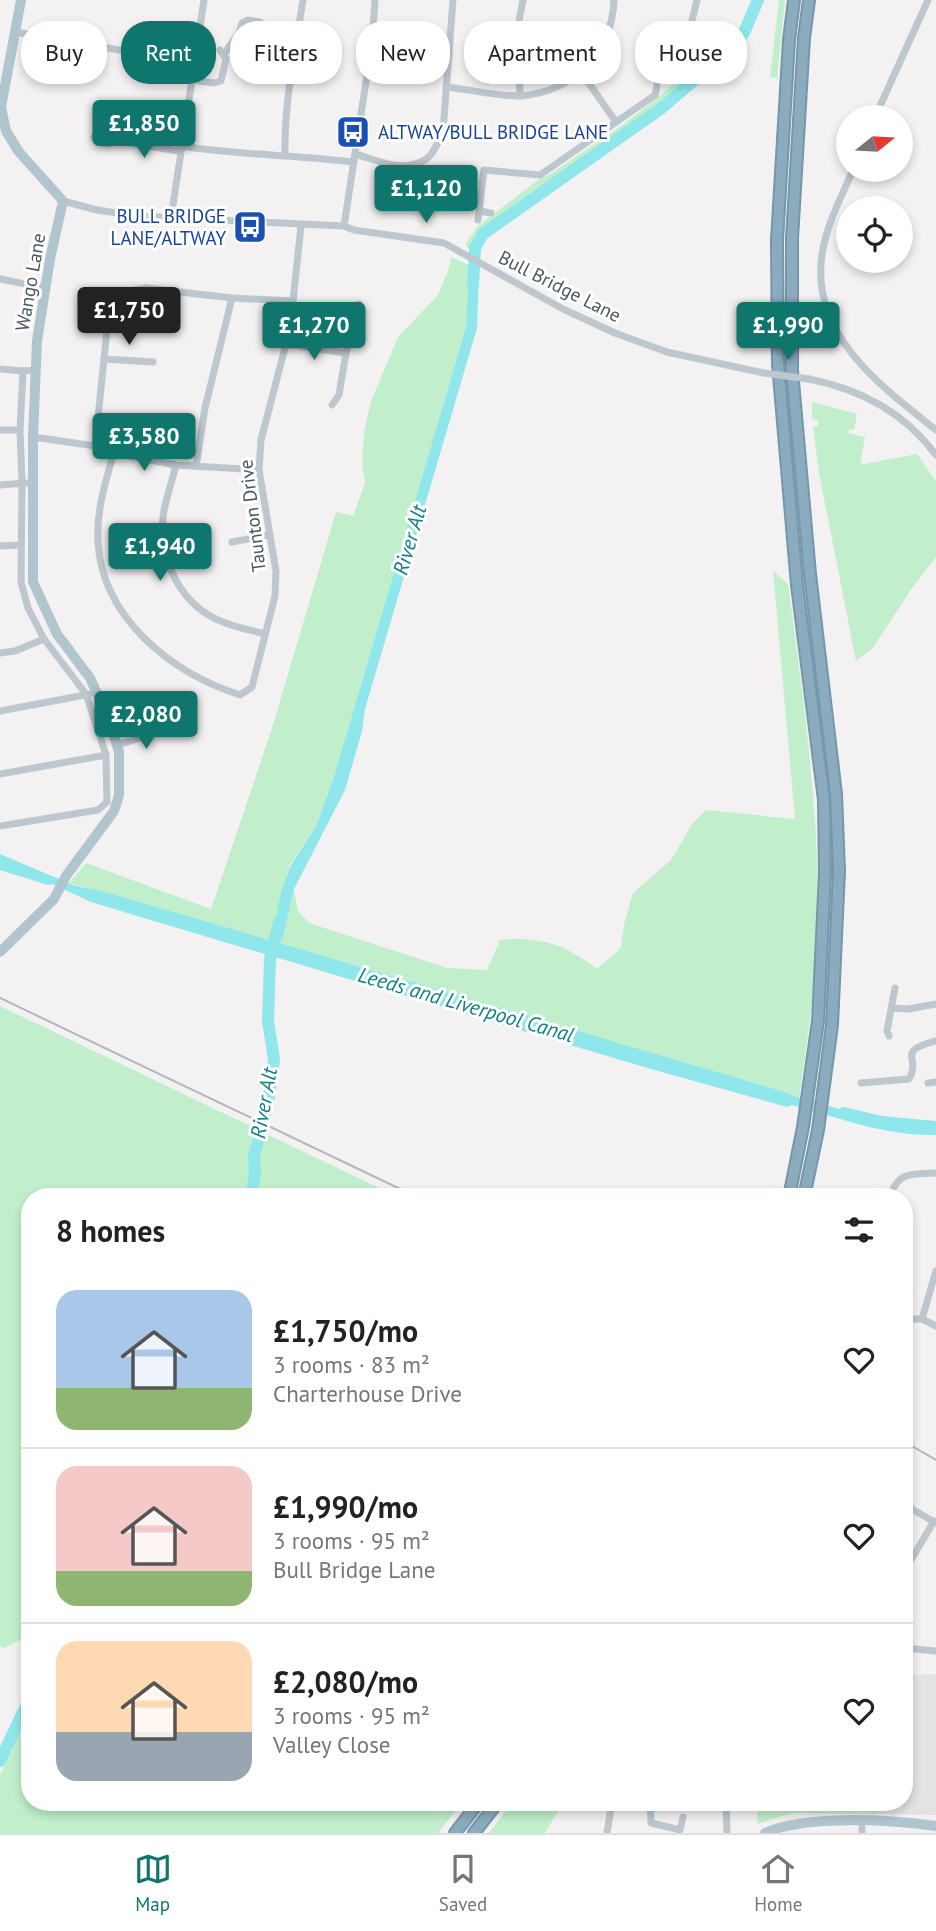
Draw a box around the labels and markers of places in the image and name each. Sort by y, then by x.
pin: £1,850 [87,100,201,160]
bus stop icon: ALTWAY/BULL BRIDGE LANE [334,113,372,151]
place label: ALTWAY/BULL BRIDGE LANE [378,120,608,144]
pin: £1,120 [369,166,483,225]
place label: BULL BRIDGE LANE/ALTWAY [110,204,226,250]
bus stop icon: BULL BRIDGE LANE/ALTWAY [231,208,269,246]
pin: £1,750 [72,288,186,347]
pin: £1,270 [257,302,371,362]
pin: £1,990 [731,302,845,362]
pin: £3,580 [87,414,201,473]
pin: £1,940 [103,524,217,583]
pin: £2,080 [89,692,203,751]

